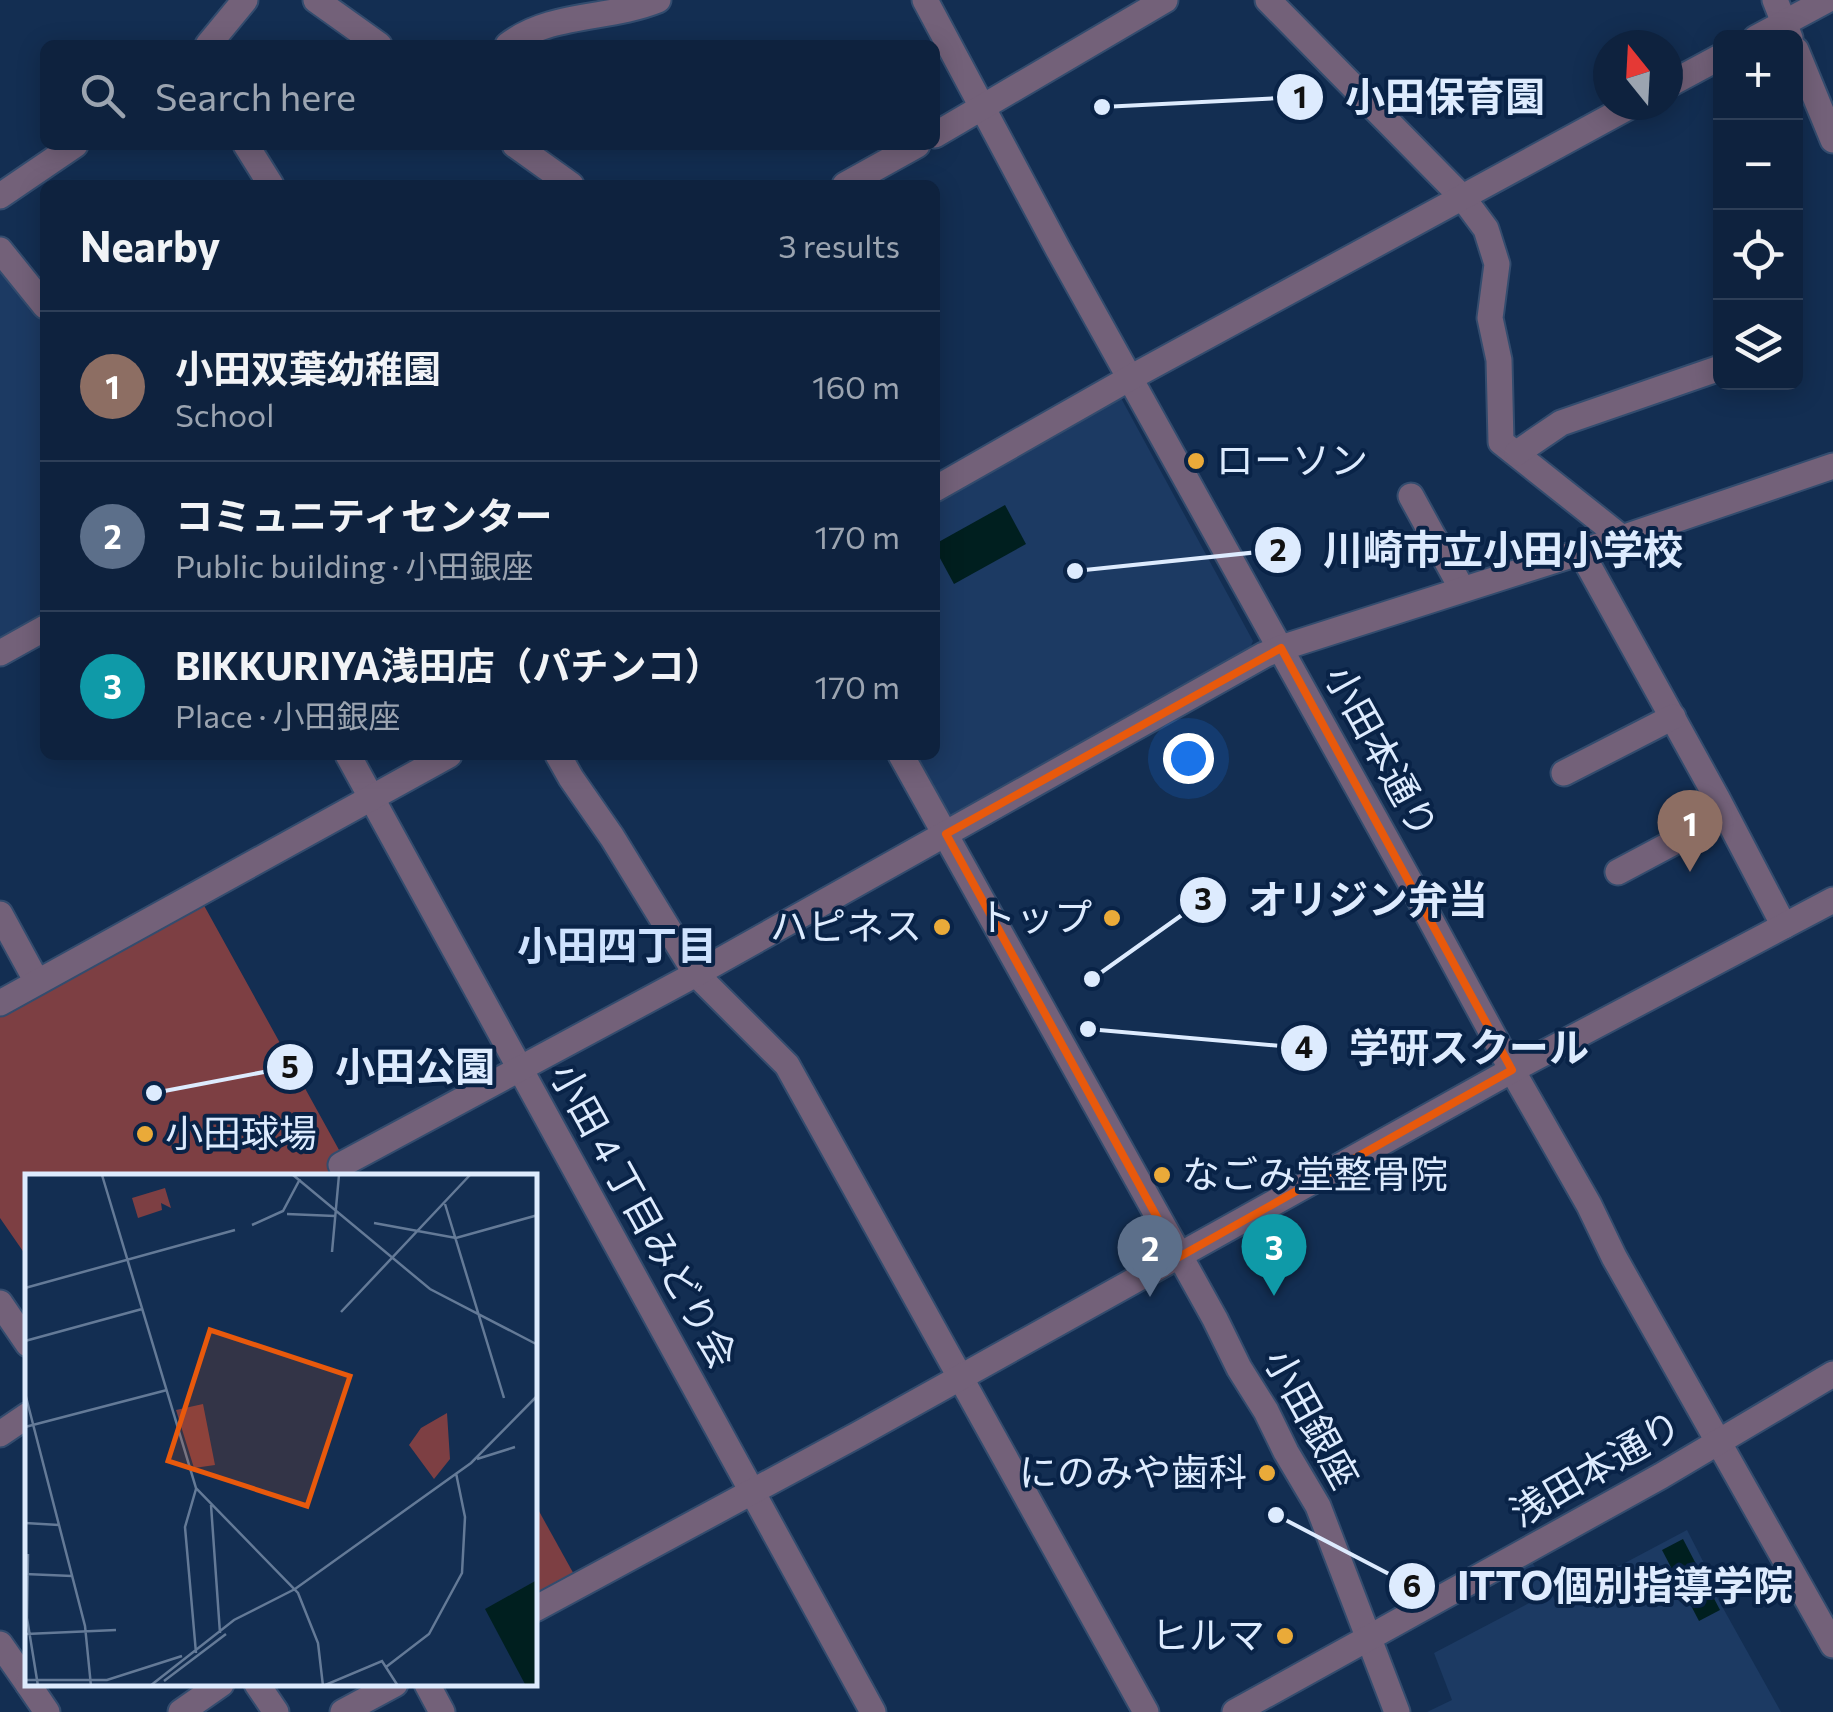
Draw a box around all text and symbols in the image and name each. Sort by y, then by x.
north arrow [1593,30,1683,120]
map controls [1713,30,1803,390]
button: + [1713,30,1803,120]
search box [40,40,940,150]
callout: 小田保育園 [1275,62,1565,132]
icon: search [75,68,130,123]
text: 小田保育園 [1345,70,1545,119]
text: Search here [155,72,356,119]
text: 1 [1293,77,1307,114]
button: − [1713,120,1803,210]
button: locate [1713,210,1803,300]
text: Nearby [80,219,220,271]
text: 3 results [778,225,900,265]
button: layers [1713,300,1803,390]
text: 小田双葉幼稚園 [175,344,441,391]
text: 1 [105,366,120,406]
text: 160 m [812,366,900,406]
text: School [175,394,274,434]
place label: ローソン [1216,435,1368,482]
marker: ローソン [1185,450,1207,472]
text: コミュニティセンター [175,491,553,538]
callout: 川崎市立小田小学校 [1253,515,1703,585]
text: 2 [103,516,122,556]
text: 170 m [815,516,900,556]
text: 川崎市立小田小学校 [1323,523,1683,572]
text: 2 [1269,530,1287,567]
text: Public building · 小田銀座 [175,545,534,585]
text: BIKKURIYA浅田店（パチンコ） [175,641,723,688]
street label: 小田本通り [1317,656,1450,845]
text: 3 [103,666,122,706]
text: 170 m [815,666,900,706]
text: Place · 小田銀座 [175,695,400,735]
your location [1163,733,1214,784]
pin: 1 [1658,790,1722,872]
callout: オリジン弁当 [1178,865,1508,935]
text: オリジン弁当 [1248,873,1488,922]
text: 3 [1194,879,1212,916]
place label: トップ [978,892,1092,939]
place label: ハピネス [770,901,922,948]
marker: トップ [1101,907,1123,929]
marker: ハピネス [931,916,953,938]
district label: 小田四丁目 [517,919,717,968]
callout: 学研スクール [1279,1013,1609,1083]
text: 学研スクール [1349,1021,1589,1070]
text: 4 [1295,1027,1313,1064]
callout: 小田公園 [265,1032,515,1102]
text: 小田公園 [335,1040,495,1089]
text: 5 [281,1047,299,1084]
street label: 小田 4 丁目みどり会 [542,1054,748,1375]
place label: 小田球場 [165,1108,317,1155]
marker: 小田球場 [134,1123,156,1145]
place label: なごみ堂整骨院 [1182,1149,1448,1196]
marker: なごみ堂整骨院 [1151,1164,1173,1186]
inset map [25,1174,538,1687]
pin: 2 [1118,1214,1182,1297]
pin: 3 [1242,1214,1306,1296]
street label: 小田銀座 [1256,1340,1371,1496]
street label: 浅田本通り [1501,1399,1689,1535]
place label: にのみや歯科 [1019,1447,1247,1494]
marker: にのみや歯科 [1256,1462,1278,1484]
callout: ITTO個別指導学院 [1387,1551,1813,1621]
text: ITTO個別指導学院 [1457,1559,1793,1608]
text: 6 [1403,1566,1421,1603]
place label: ヒルマ [1151,1610,1265,1657]
marker: ヒルマ [1274,1625,1296,1647]

